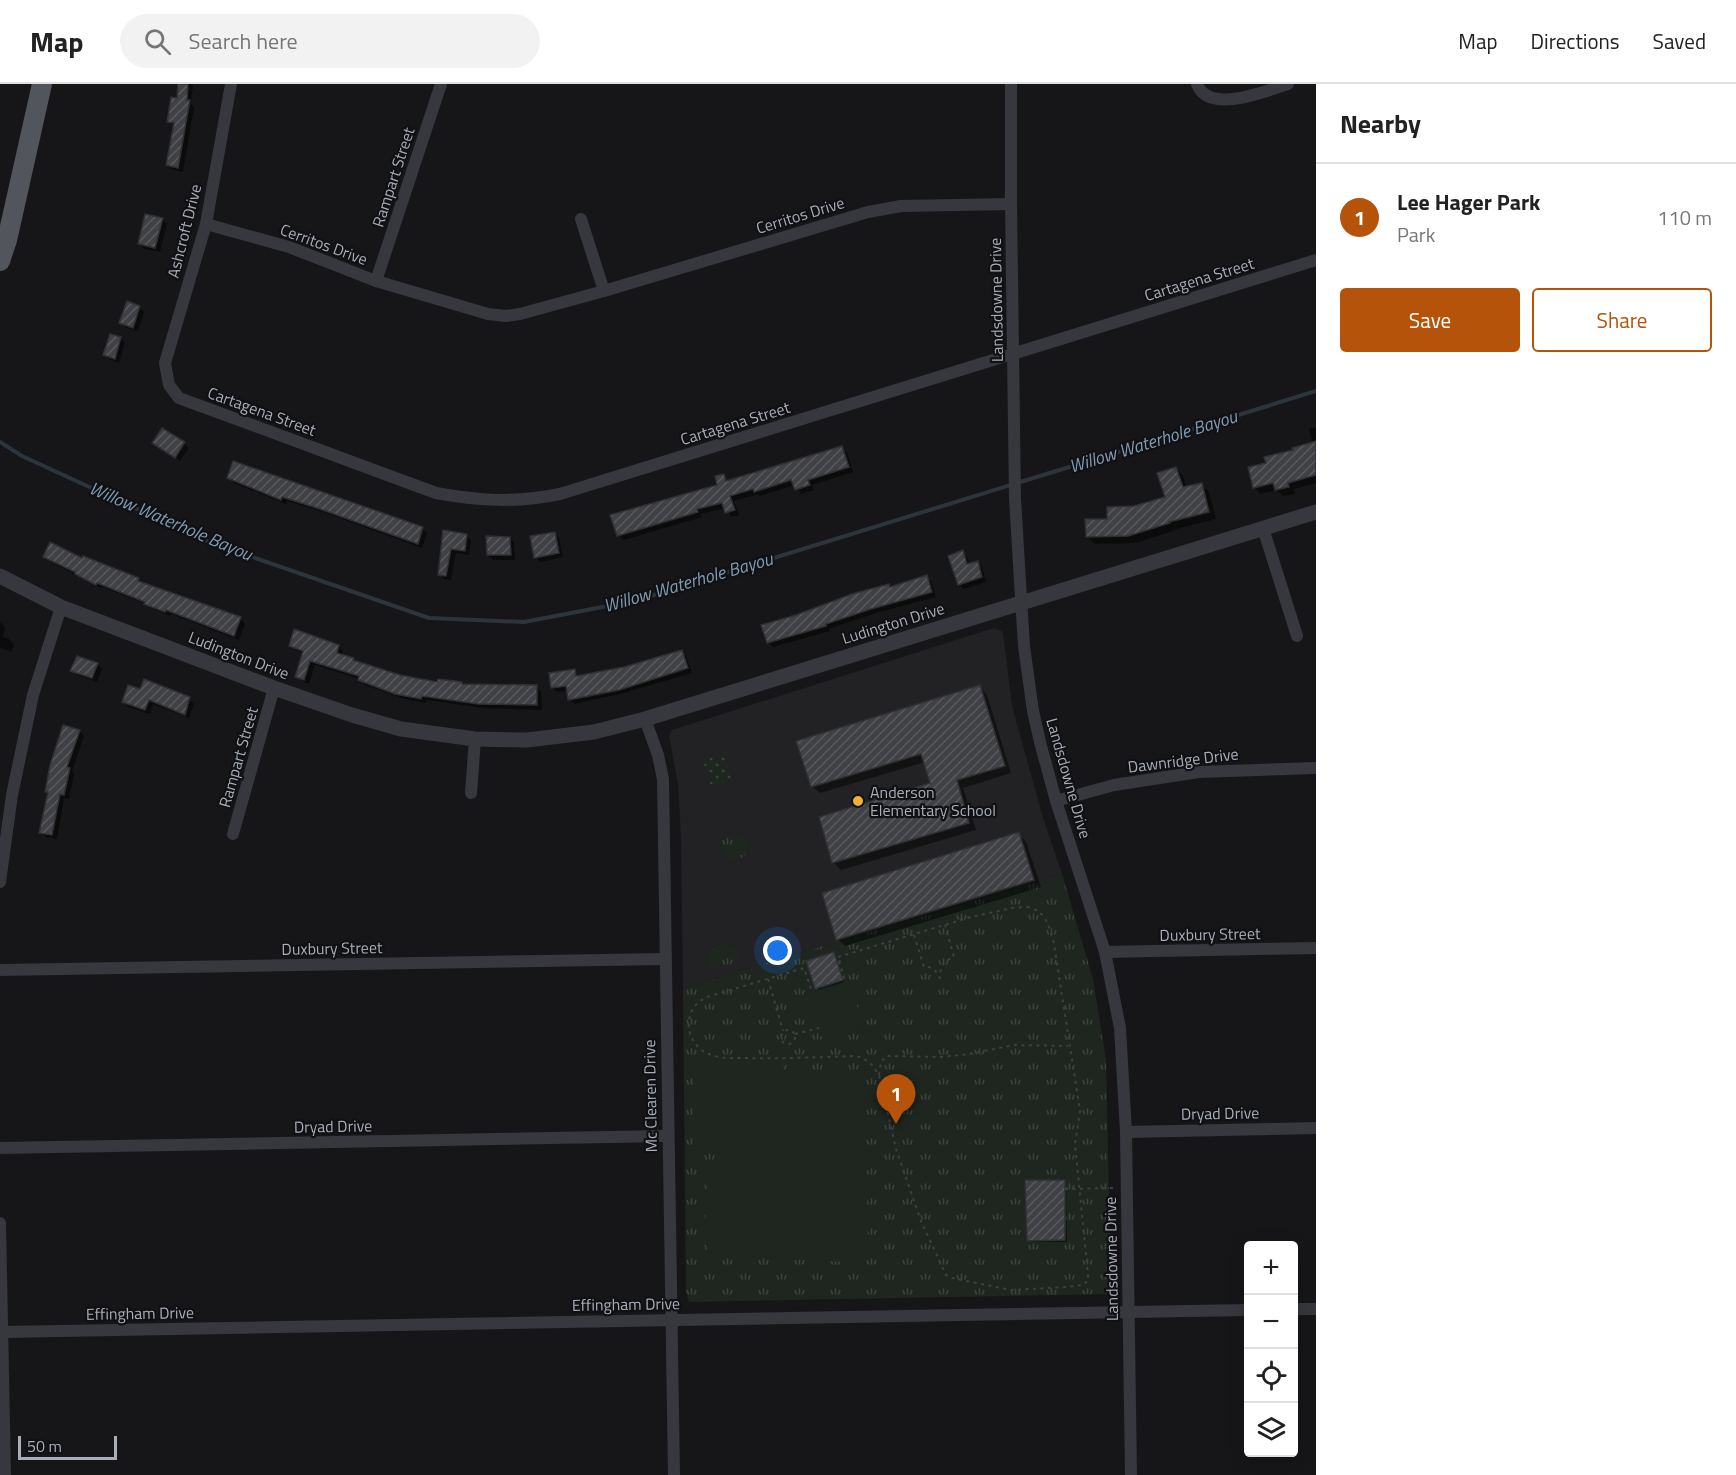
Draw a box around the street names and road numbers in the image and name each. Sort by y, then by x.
street label: Rampart Street [366,124,421,230]
street label: Ashcroft Drive [161,182,207,280]
street label: Cerritos Drive [753,190,847,240]
street label: Cerritos Drive [277,217,371,271]
street label: Landsdowne Drive [983,238,1009,362]
street label: Cartagena Street [1141,251,1257,307]
street label: Cartagena Street [205,380,320,442]
street label: Cartagena Street [677,395,793,451]
street label: Ludington Drive [839,596,947,650]
street label: Ludington Drive [185,625,293,685]
street label: Rampart Street [212,704,264,810]
street label: Landsdowne Drive [1040,715,1098,841]
street label: Dawnridge Drive [1126,741,1240,779]
street label: Duxbury Street [1159,921,1261,947]
street label: Duxbury Street [281,935,383,961]
street label: Mc Clearen Drive [637,1039,663,1153]
street label: Dryad Drive [1181,1100,1259,1126]
street label: Dryad Drive [294,1113,372,1139]
street label: Landsdowne Drive [1098,1197,1124,1321]
street label: Effingham Drive [572,1291,680,1317]
street label: Effingham Drive [86,1300,194,1326]

